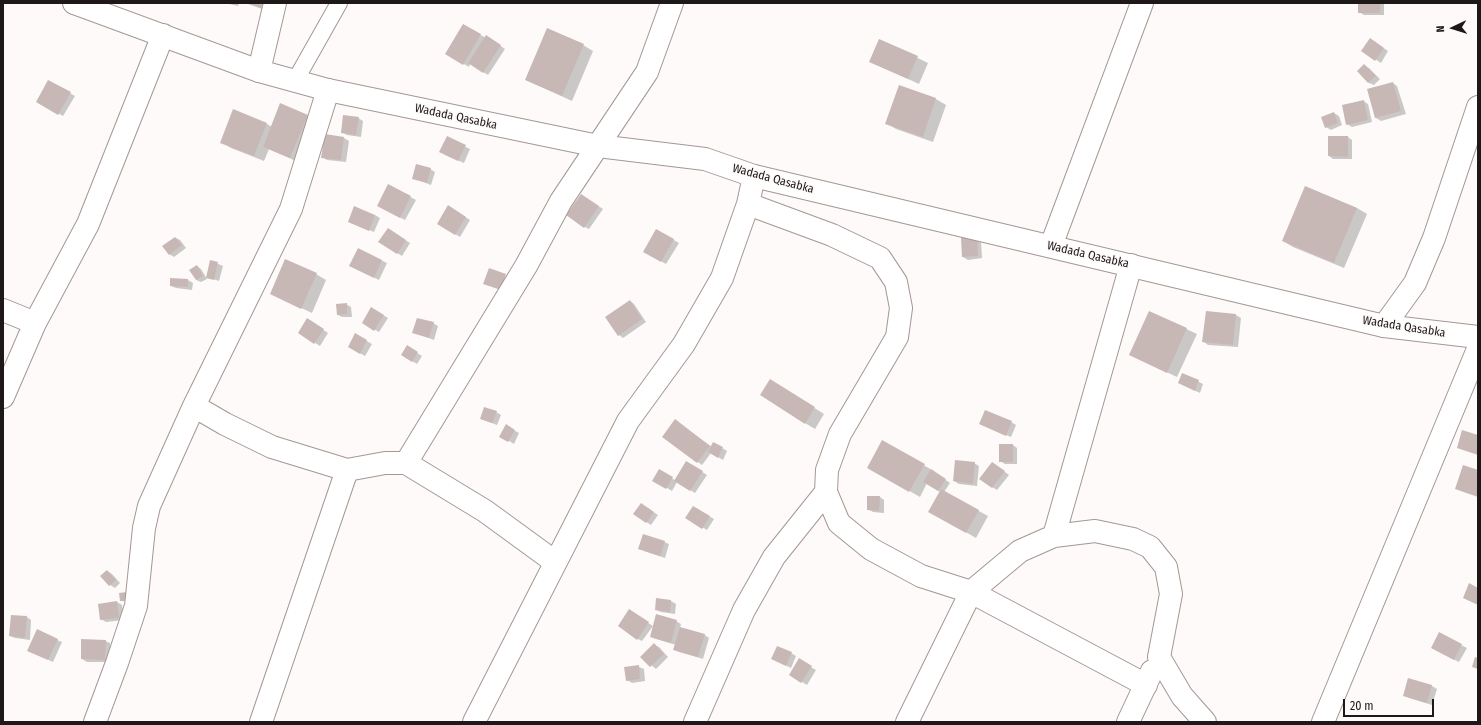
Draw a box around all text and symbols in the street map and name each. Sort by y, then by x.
north arrow [1433,8,1473,48]
text: N [1434,25,1447,33]
street label: Wadada Qasabka [414,101,498,133]
street label: Wadada Qasabka [731,161,815,197]
street label: Wadada Qasabka [1046,239,1130,271]
street label: Wadada Qasabka [1362,313,1446,341]
scale bar [1345,691,1436,717]
text: 20 m [1350,699,1374,713]

